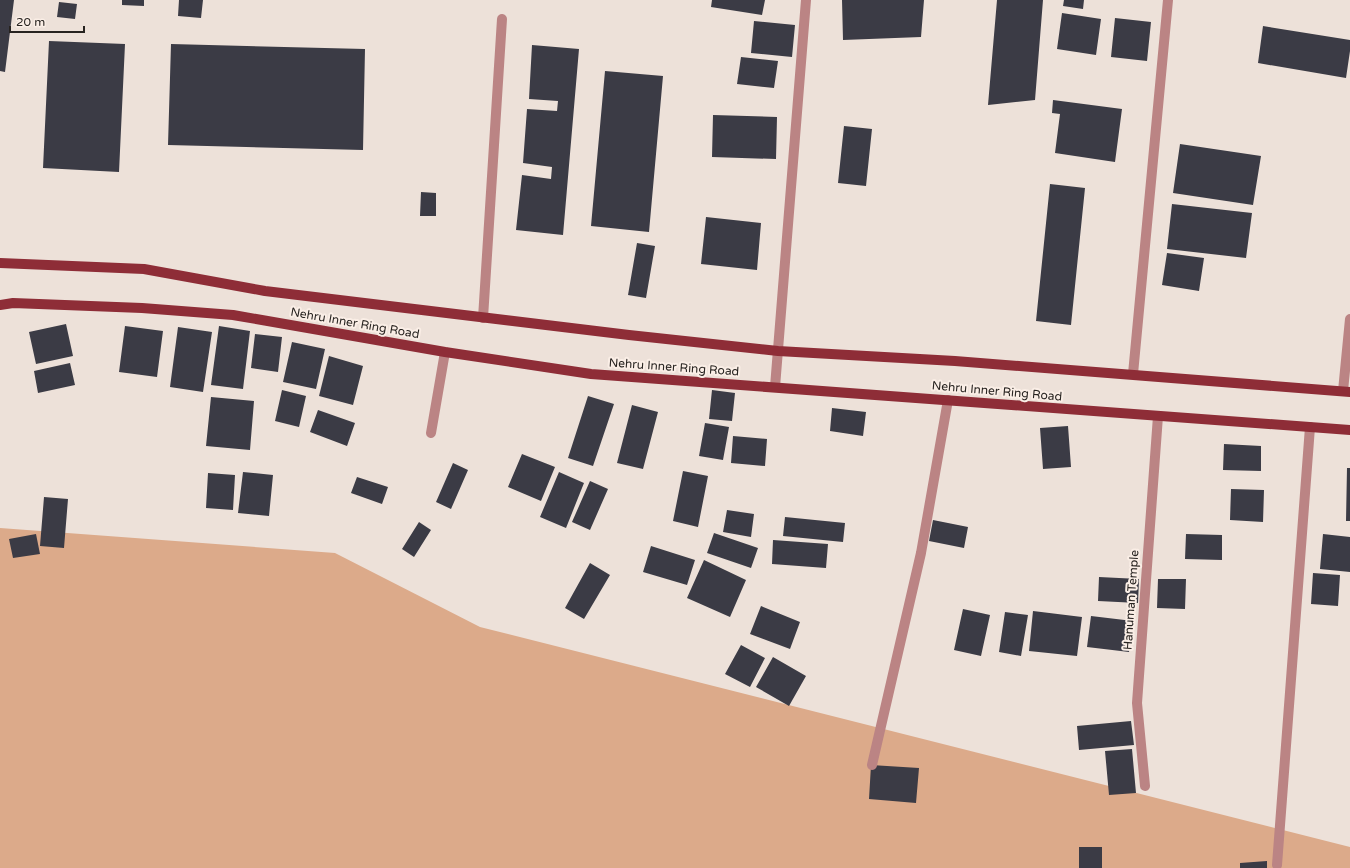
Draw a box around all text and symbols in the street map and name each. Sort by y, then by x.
scale bar [10,8,84,34]
text: 20 m [16,15,45,29]
street label: Nehru Inner Ring Road [289,305,421,341]
street label: Nehru Inner Ring Road [608,355,740,379]
street label: Nehru Inner Ring Road [931,378,1063,404]
street label: Hanuman Temple [1121,549,1141,650]

